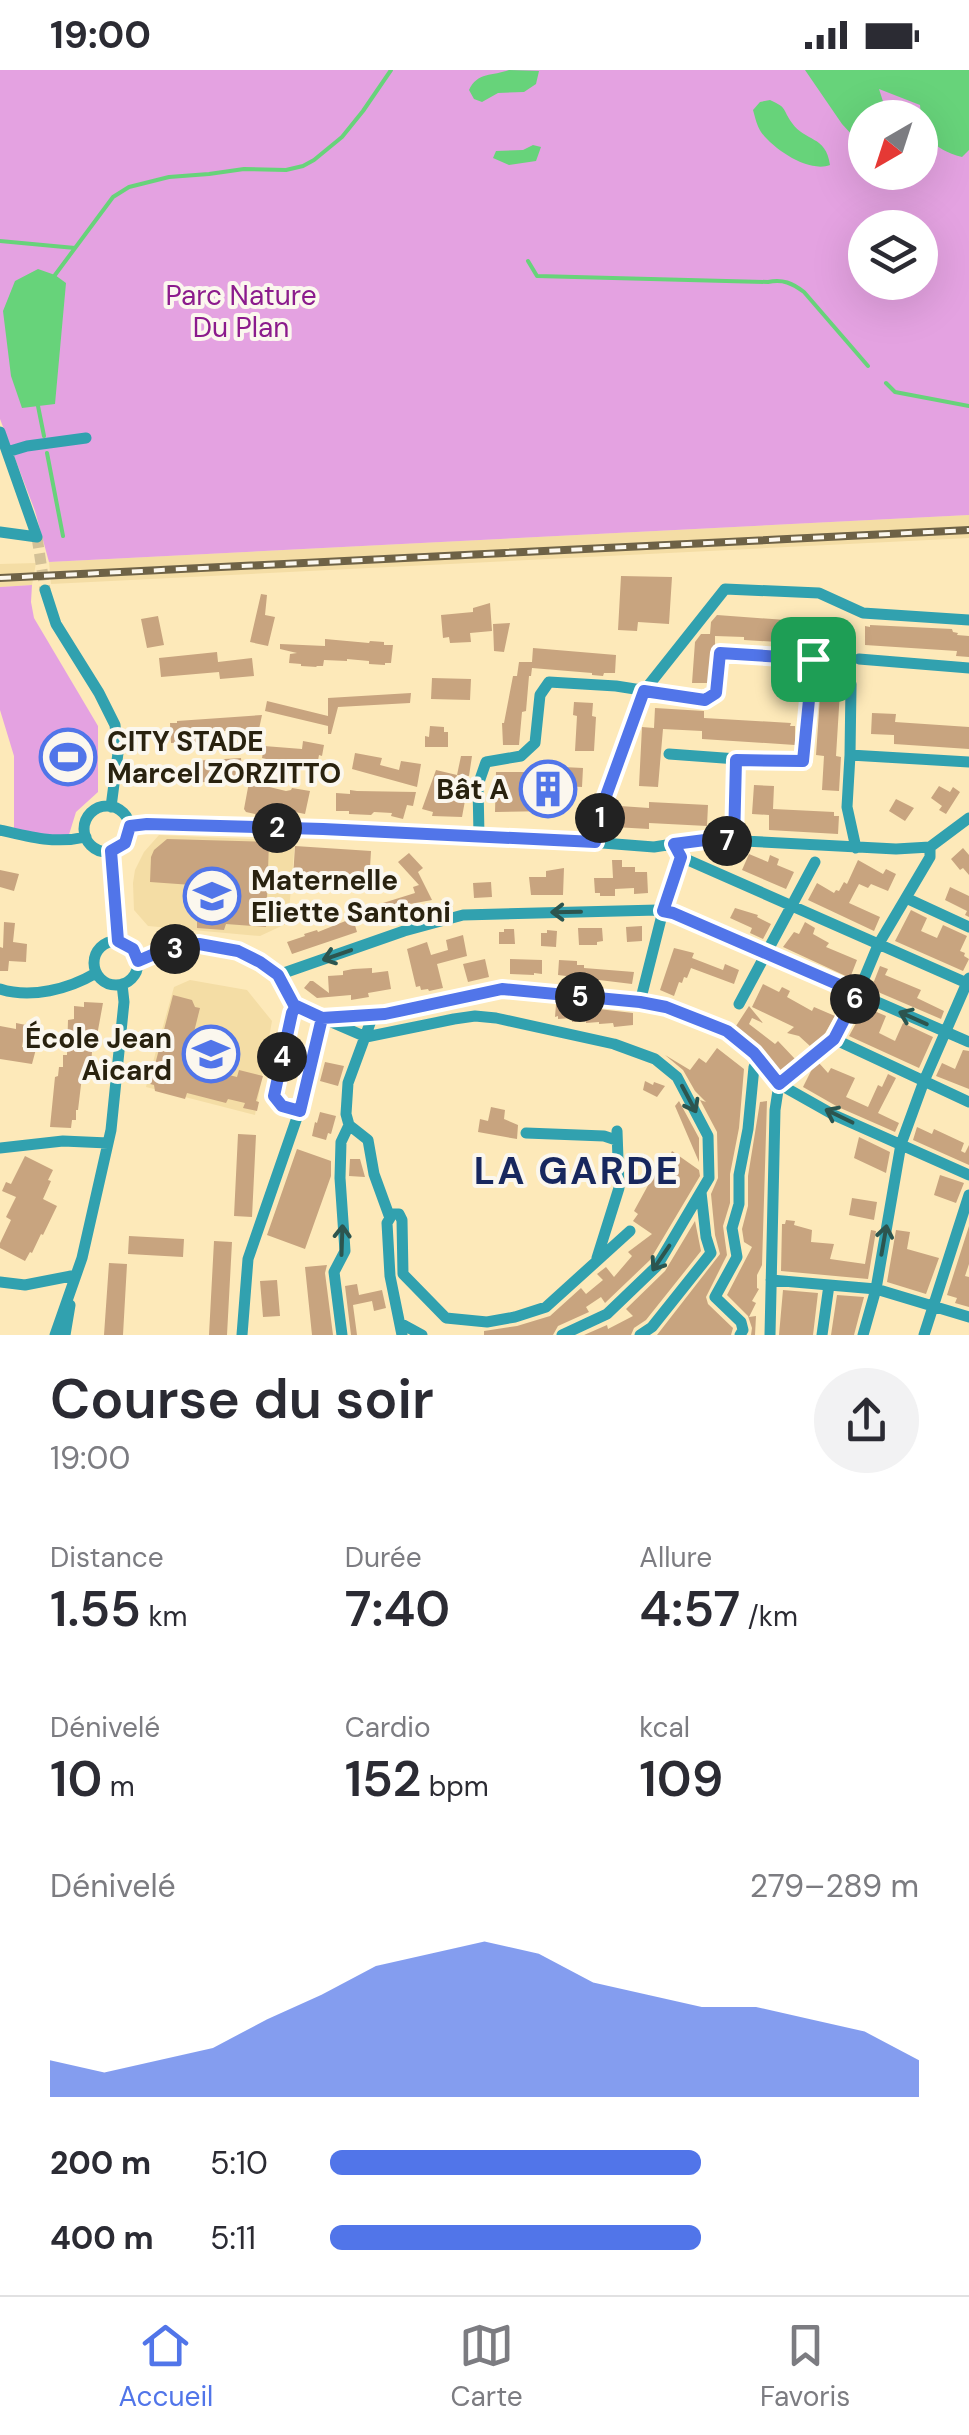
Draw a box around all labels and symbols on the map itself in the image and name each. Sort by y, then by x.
north arrow [848,100,938,190]
park label: Parc Nature Du Plan [165,277,317,346]
pin [771,617,856,702]
place label: CITY STADE Marcel ZORZITTO [107,723,341,792]
sports icon: CITY STADE Marcel ZORZITTO [38,727,98,787]
building icon: Bât A [518,759,578,819]
place label: Bât A [436,771,509,808]
pin: 1 [575,793,625,843]
pin: 2 [252,803,302,853]
pin: 7 [702,816,752,866]
place label: Maternelle Eliette Santoni [251,862,451,931]
school or university icon: Maternelle Eliette Santoni [182,866,242,926]
one-way arrow [550,903,582,922]
pin: 3 [150,924,200,974]
one-way arrow [322,947,354,965]
pin: 5 [555,972,605,1022]
pin: 6 [830,974,880,1024]
one-way arrow [899,1007,929,1026]
place label: École Jean Aicard [25,1020,172,1089]
school or university icon: École Jean Aicard [181,1024,241,1084]
pin: 4 [257,1032,307,1082]
one-way arrow [680,1084,700,1114]
one-way arrow [825,1106,855,1125]
district label: LA GARDE [474,1146,680,1196]
one-way arrow [333,1224,352,1257]
one-way arrow [875,1224,894,1257]
one-way arrow [650,1243,671,1271]

